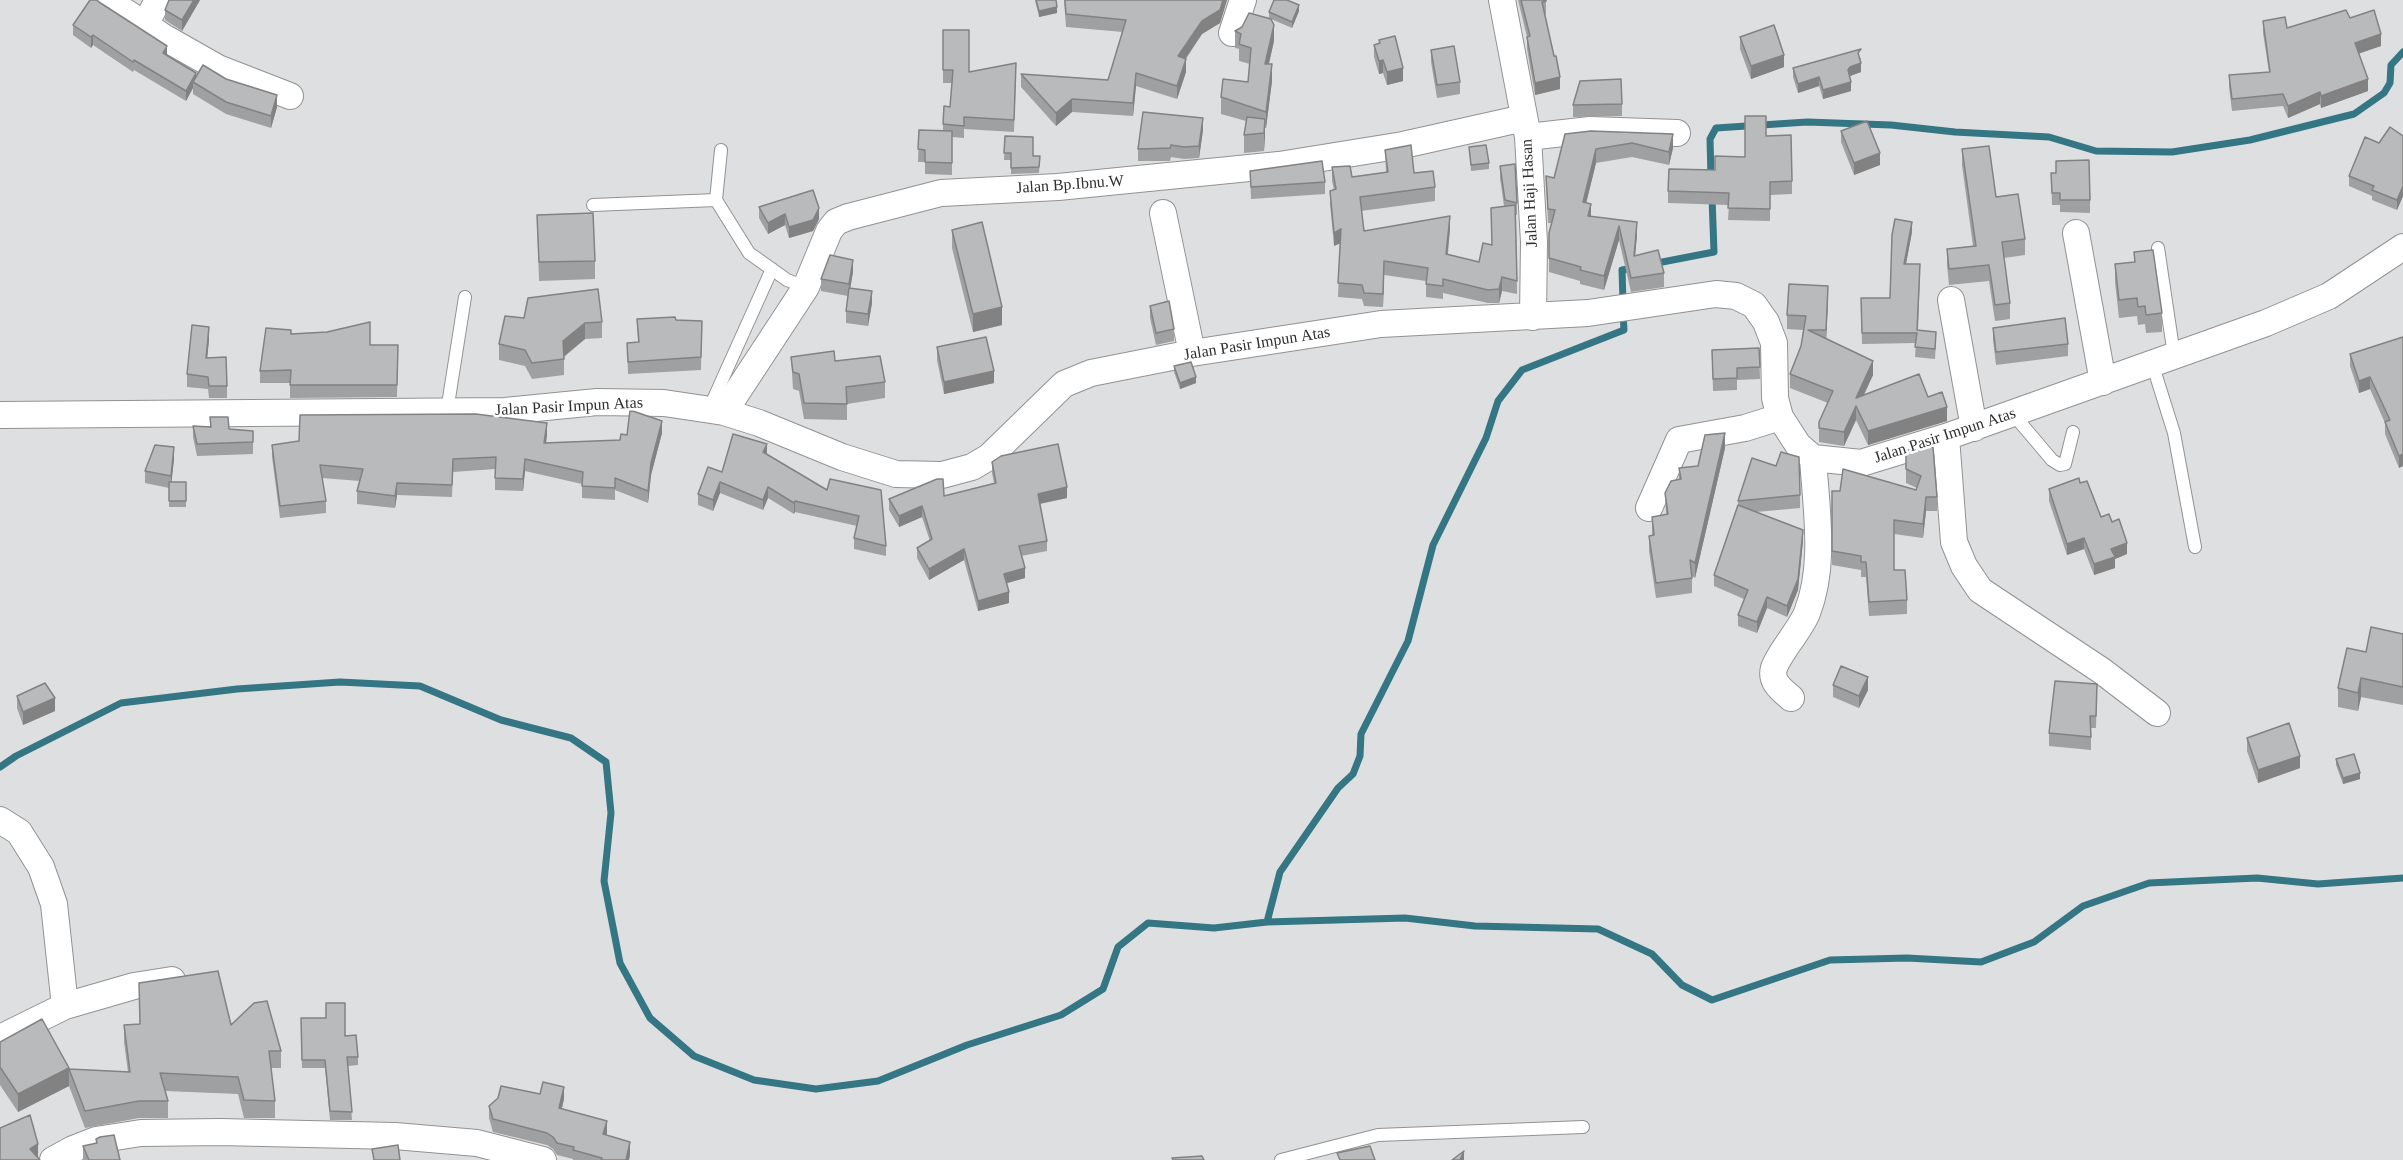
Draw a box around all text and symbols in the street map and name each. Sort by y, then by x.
street label: Jalan Haji Hasan [1518,138,1542,248]
street label: Jalan Bp.Ibnu.W [1015,172,1125,198]
street label: Jalan Pasir Impun Atas [1182,323,1332,365]
street label: Jalan Pasir Impun Atas [495,394,643,420]
street label: Jalan Pasir Impun Atas [1872,404,2018,468]

